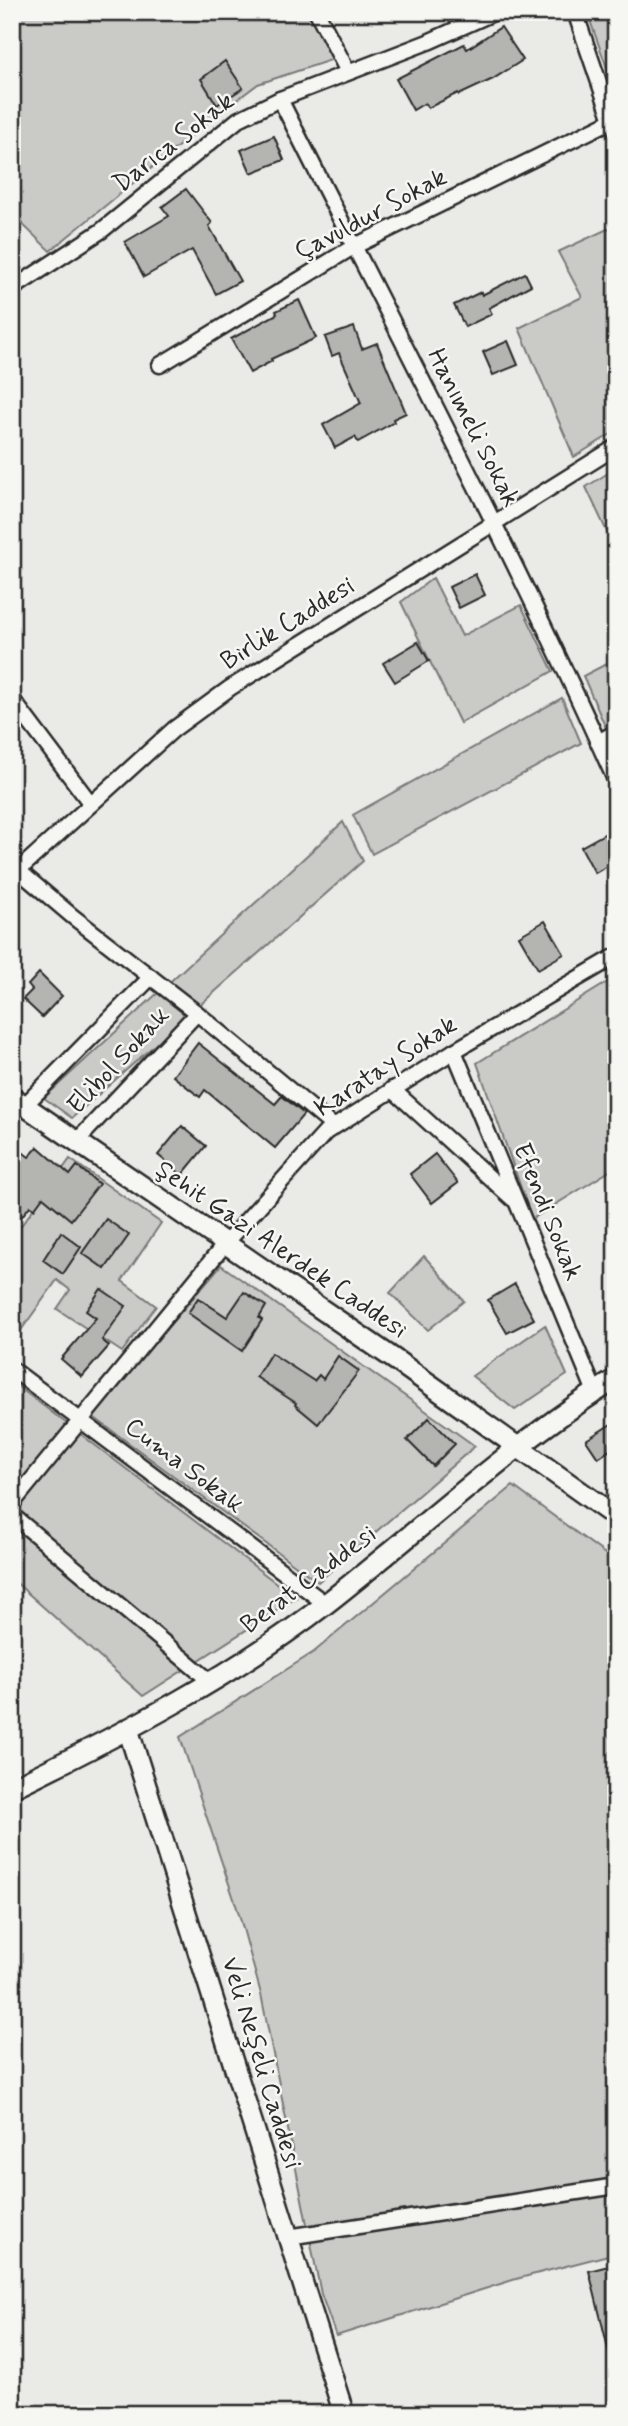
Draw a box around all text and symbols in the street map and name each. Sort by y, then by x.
street label: Darıca Sokak [106,85,242,201]
street label: Çavuldur Sokak [289,161,453,269]
street label: Hanımeli Sokak [418,343,528,513]
street label: Birlik Caddesi [215,569,361,679]
street label: Elibol Sokak [60,999,178,1122]
street label: Karatay Sokak [308,1008,464,1126]
street label: Efendi Sokak [504,1138,590,1286]
street label: Şehit Gazi Alerdek Caddesi [148,1153,414,1347]
street label: Cuma Sokak [117,1410,251,1522]
street label: Berat Caddesi [234,1518,384,1642]
street label: Veli Neşeli Caddesi [213,1953,309,2173]

